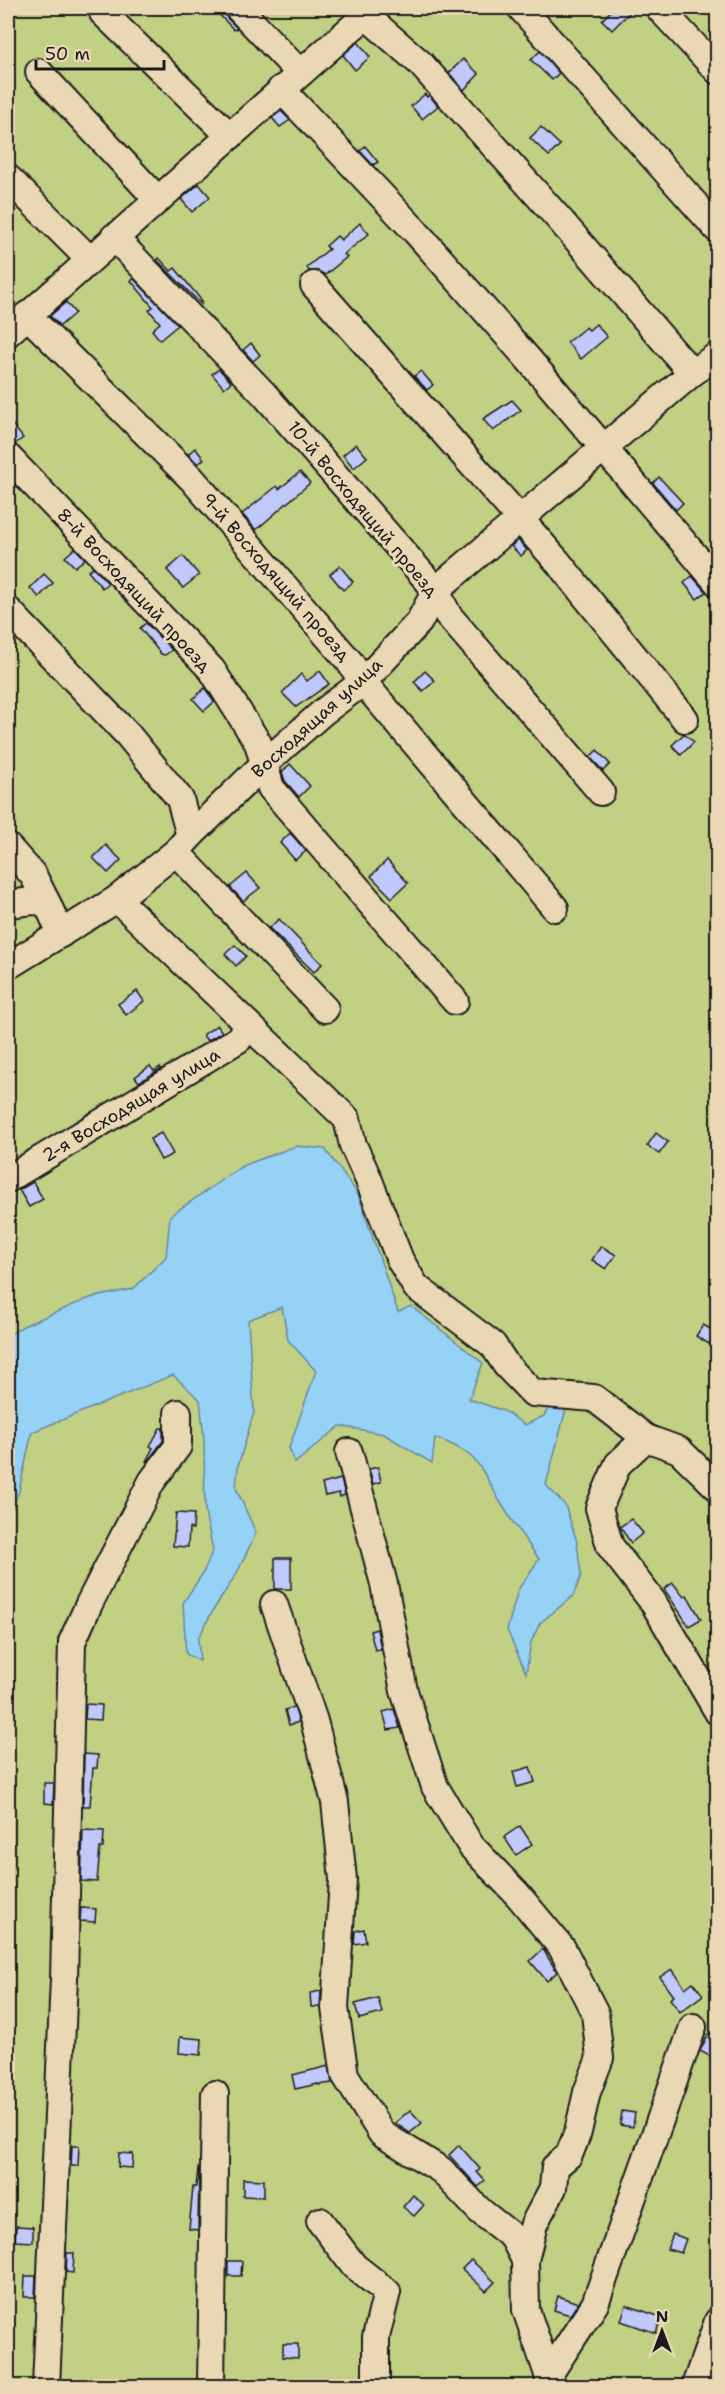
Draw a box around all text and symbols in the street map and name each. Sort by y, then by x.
scale bar [36,33,164,71]
text: 50 m [45,42,90,66]
street label: 10-й Восходящий проезд [282,416,444,603]
street label: 9-й Восходящий проезд [196,488,356,667]
street label: 8-й Восходящий проезд [52,503,217,678]
street label: Восходящая улица [246,653,388,783]
street label: 2-я Восходящая улица [38,1042,224,1168]
north arrow [632,2301,692,2361]
text: N [656,2306,668,2327]

